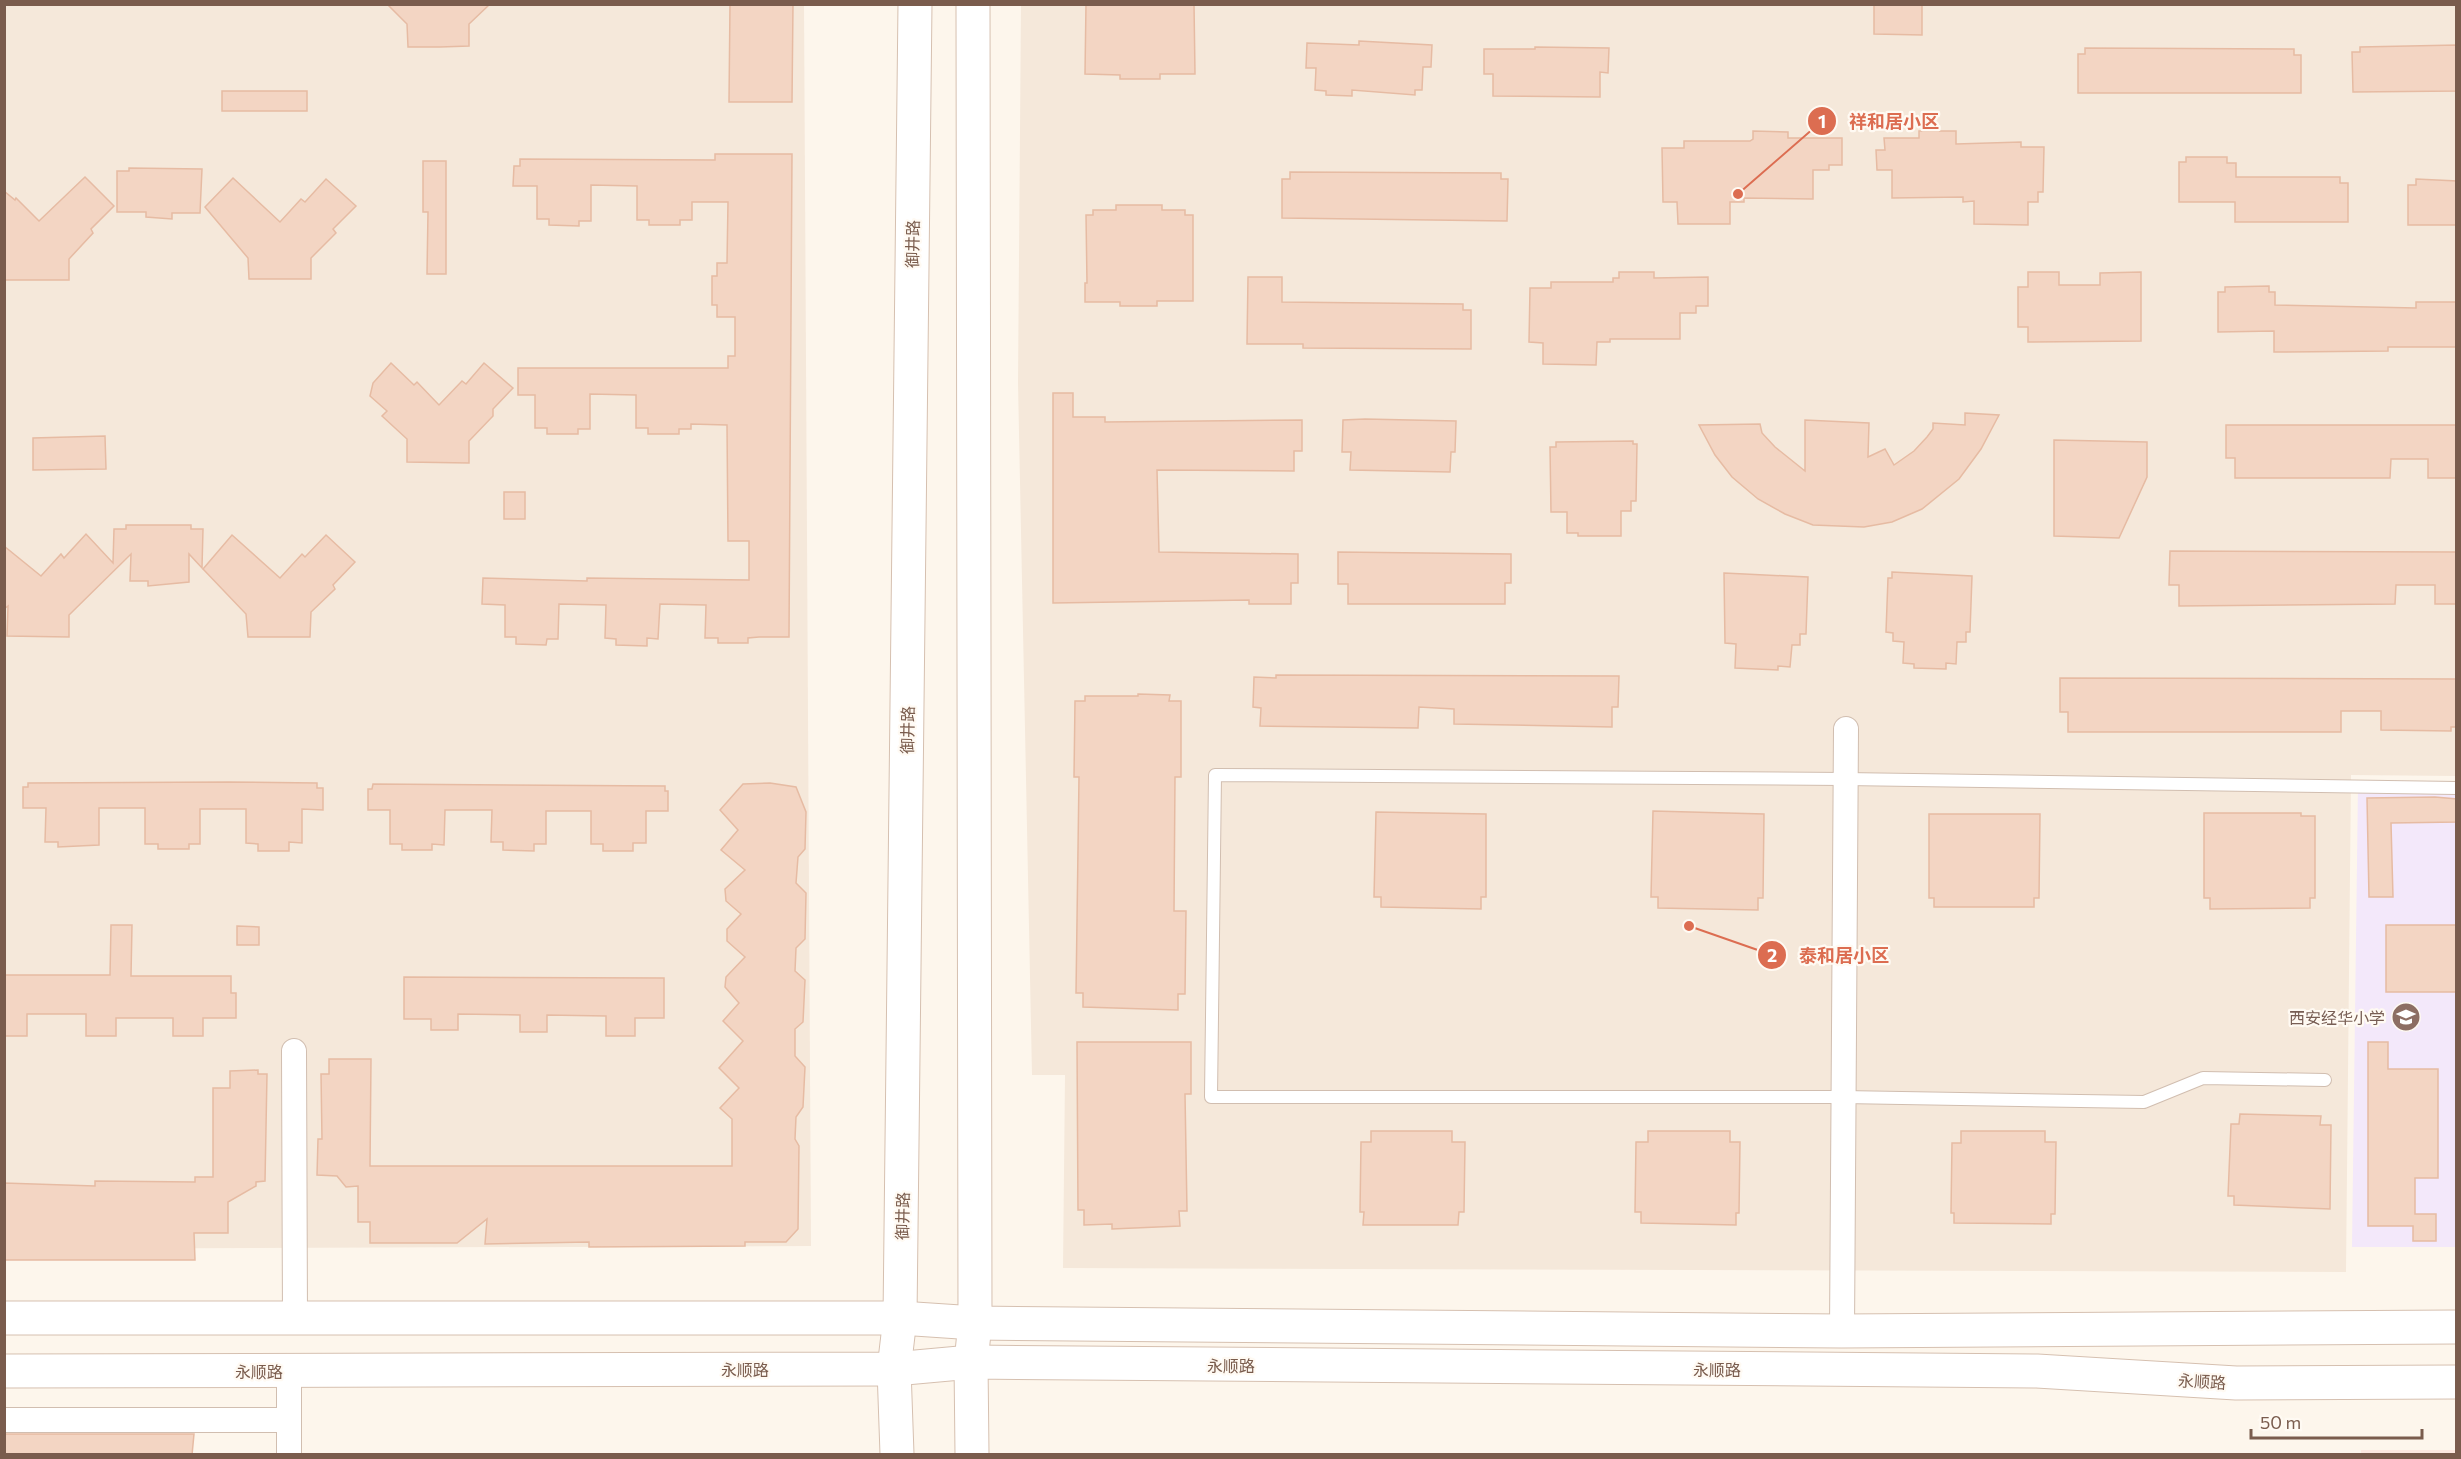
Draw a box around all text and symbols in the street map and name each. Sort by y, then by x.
callout: 祥和居小区 [1807,103,1951,139]
text: 1 [1818,110,1826,132]
text: 祥和居小区 [1849,110,1939,132]
street label: 御井路 [902,220,922,268]
street label: 御井路 [897,706,917,754]
callout: 泰和居小区 [1757,937,1901,973]
text: 2 [1767,944,1777,966]
text: 泰和居小区 [1799,944,1889,966]
school or university icon: 西安经华小学 [2390,1001,2422,1033]
place label: 西安经华小学 [2289,1008,2385,1027]
street label: 御井路 [892,1192,912,1240]
street label: 永顺路 [1207,1356,1255,1375]
street label: 永顺路 [721,1360,769,1379]
street label: 永顺路 [1693,1360,1741,1379]
street label: 永顺路 [235,1362,283,1381]
street label: 永顺路 [2178,1370,2226,1392]
scale bar [2251,1402,2422,1440]
text: 50 m [2260,1411,2301,1433]

